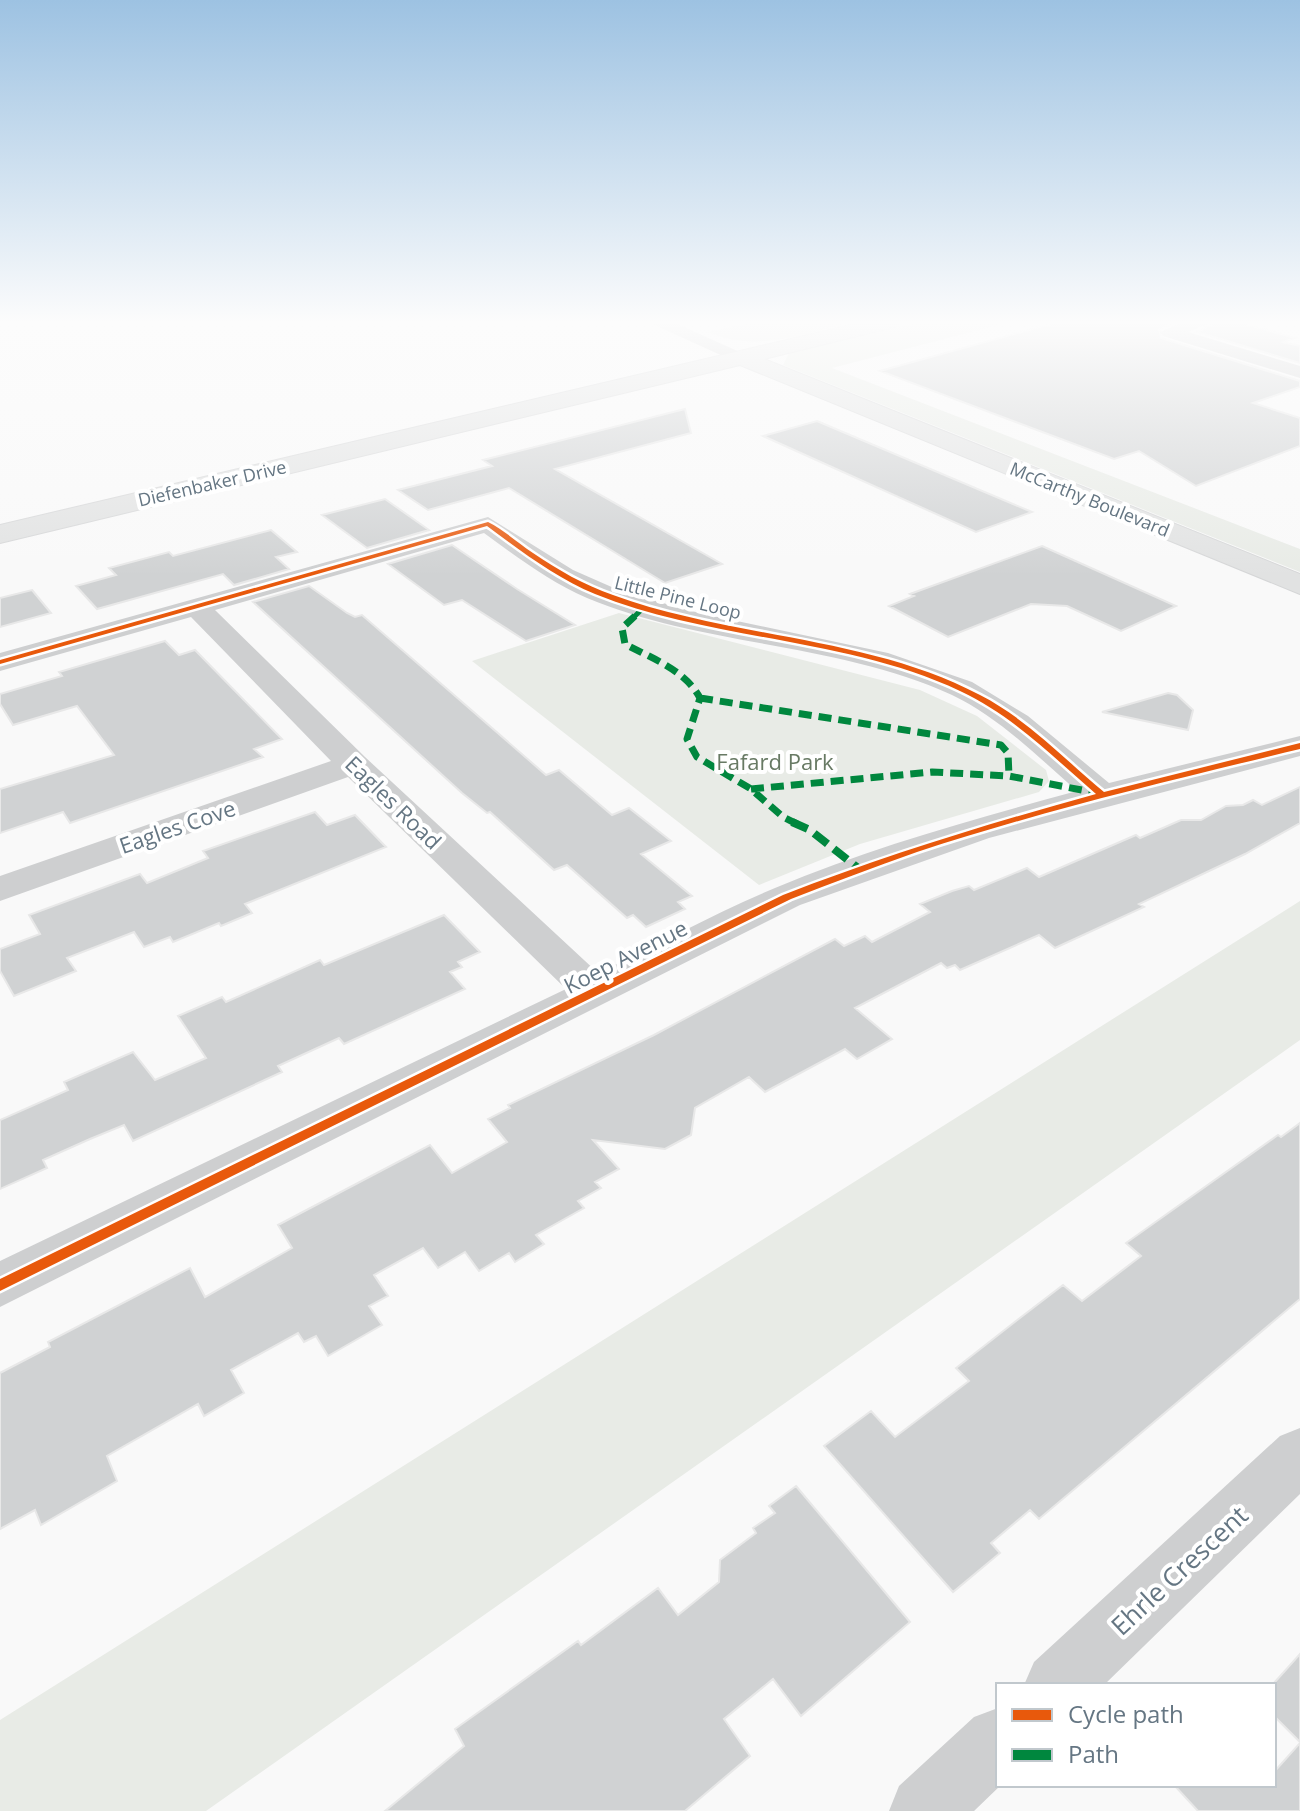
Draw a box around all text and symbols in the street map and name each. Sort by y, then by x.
street label: Diefenbaker Drive [135,454,289,512]
street label: McCarthy Boulevard [1007,456,1173,542]
street label: Little Pine Loop [612,570,744,624]
park label: Fafard Park [716,746,834,776]
street label: Eagles Road [339,748,449,856]
street label: Eagles Cove [115,792,239,860]
street label: Koep Avenue [558,912,692,1000]
street label: Ehrle Crescent [1103,1497,1255,1643]
legend [996,1683,1276,1787]
text: Cycle path [1068,1697,1184,1730]
text: Path [1068,1737,1119,1770]

